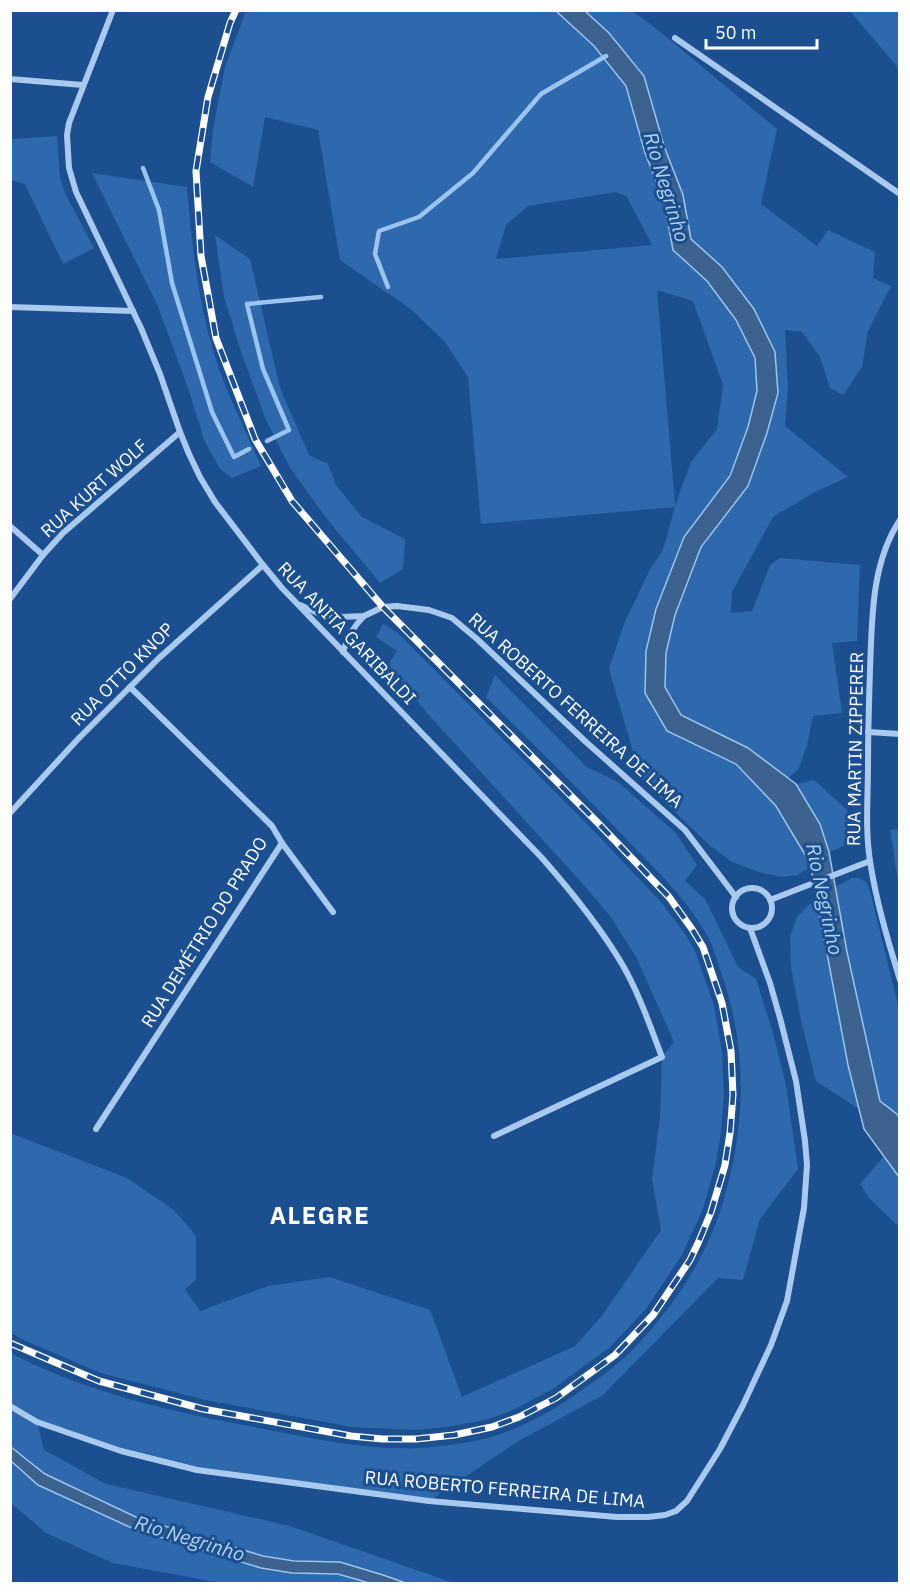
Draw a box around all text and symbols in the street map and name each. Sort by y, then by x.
scale bar [706,12,817,50]
text: 50 m [715,21,757,44]
water label: Rio Negrinho [637,129,697,245]
street label: RUA KURT WOLF [36,434,152,542]
street label: RUA ANITA GARIBALDI [273,557,421,709]
street label: RUA ROBERTO FERREIRA DE LIMA [464,607,689,813]
street label: RUA OTTO KNOP [65,617,179,731]
street label: RUA MARTIN ZIPPERER [842,652,868,846]
street label: RUA DEMÉTRIO DO PRADO [136,832,272,1032]
water label: Rio Negrinho [800,841,850,957]
district label: ALEGRE [270,1199,370,1231]
street label: RUA ROBERTO FERREIRA DE LIMA [364,1465,647,1513]
water label: Rio Negrinho [132,1508,248,1568]

